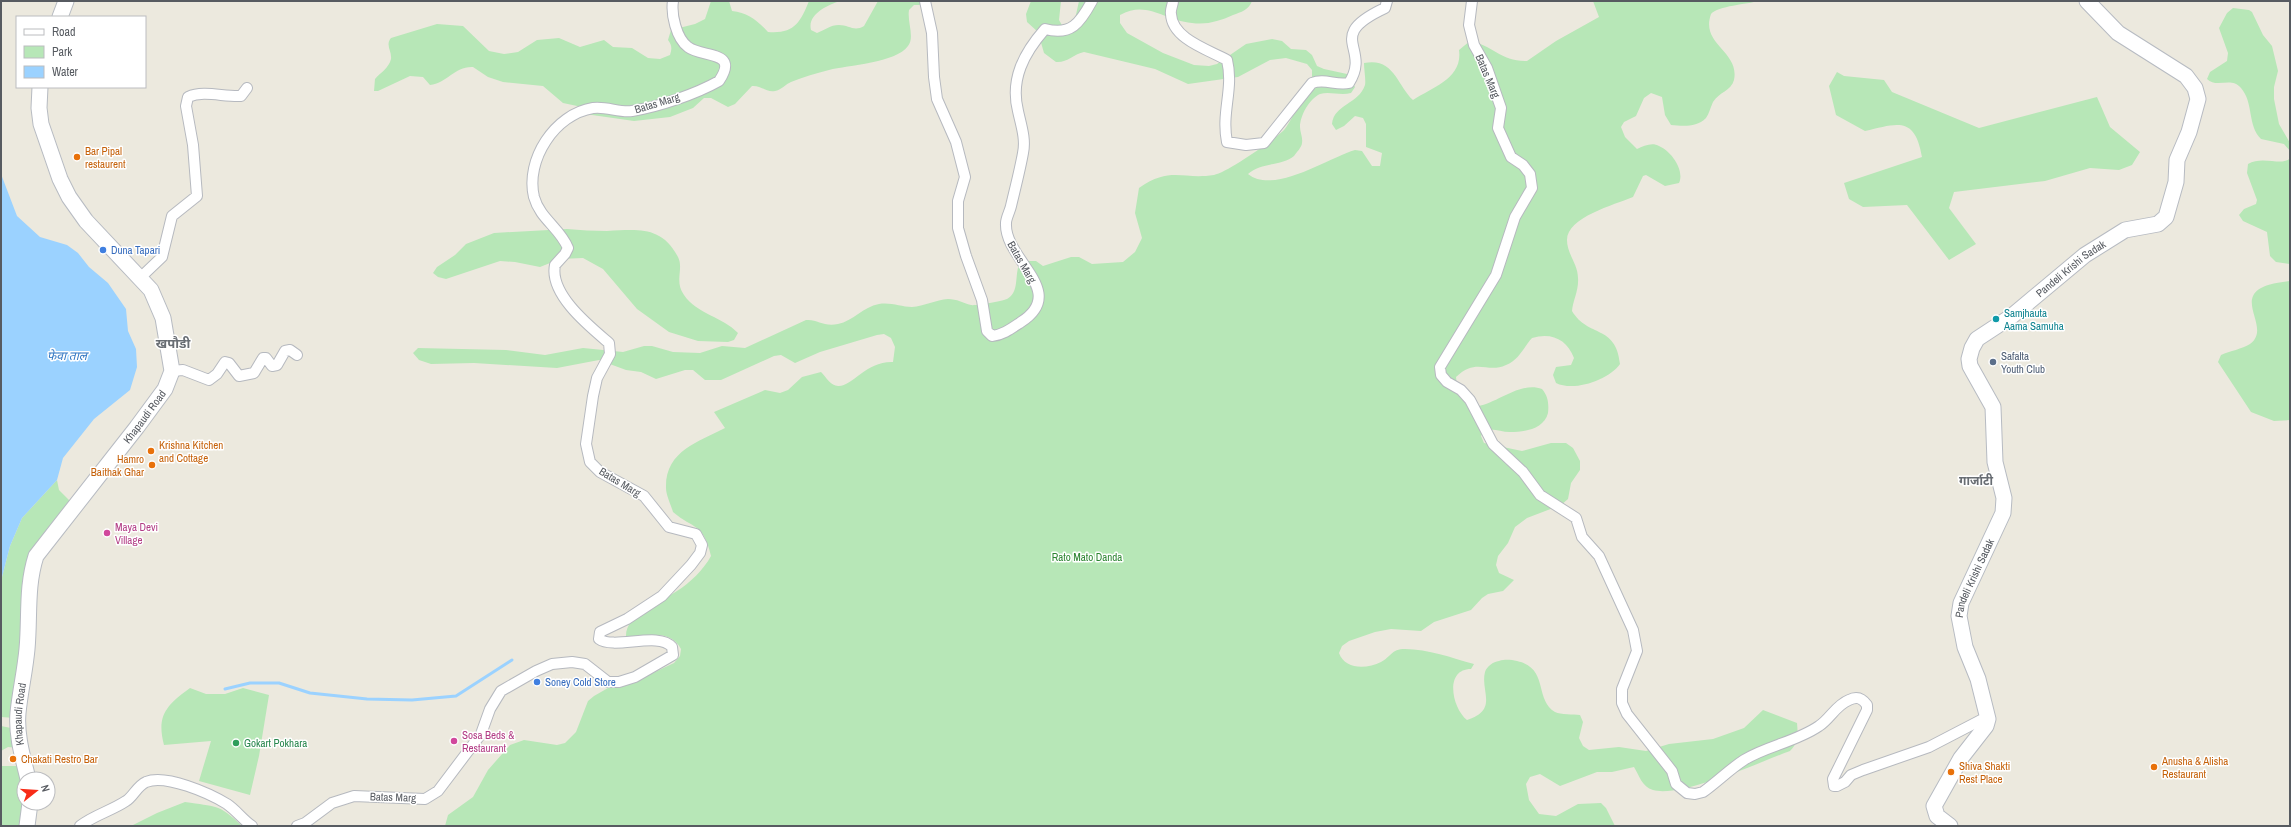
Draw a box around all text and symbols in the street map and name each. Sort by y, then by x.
legend [16,16,146,88]
text: Road [52,24,76,40]
text: Park [52,44,72,60]
street label: Batas Marg [1473,52,1503,100]
text: Water [52,64,79,80]
street label: Batas Marg [633,90,681,116]
place label: Bar Pipal restaurent [85,144,126,171]
marker: Bar Pipal restaurent [72,152,82,162]
street label: Pandeli Krishi Sadak [2033,237,2109,300]
street label: Batas Marg [1004,239,1040,285]
place label: Duna Tapari [111,243,160,257]
marker: Duna Tapari [98,245,108,255]
place label: Samjhauta Aama Samuha [2003,306,2064,333]
marker: Samjhauta Aama Samuha [1991,314,2001,324]
district label: खपौडी [156,335,191,352]
water label: फेवा ताल [47,348,90,364]
place label: Safalta Youth Club [2001,349,2045,376]
marker: Safalta Youth Club [1988,357,1998,367]
street label: Khapaudi Road [120,387,169,446]
place label: Krishna Kitchen and Cottage [159,438,223,465]
marker: Krishna Kitchen and Cottage [146,446,156,456]
place label: Hamro Baithak Ghar [91,452,144,479]
marker: Hamro Baithak Ghar [147,460,157,470]
street label: Batas Marg [597,464,643,500]
district label: गार्जाटी [1959,473,1993,489]
place label: Maya Devi Village [115,520,158,547]
marker: Maya Devi Village [102,528,112,538]
street label: Pandeli Krishi Sadak [1952,536,1997,619]
park label: Rato Mato Danda [1052,550,1122,564]
place label: Soney Cold Store [545,675,616,689]
marker: Soney Cold Store [532,677,542,687]
street label: Khapaudi Road [11,682,29,746]
place label: Sosa Beds & Restaurant [462,728,514,755]
place label: Gokart Pokhara [244,736,307,750]
marker: Sosa Beds & Restaurant [449,736,459,746]
marker: Gokart Pokhara [231,738,241,748]
place label: Chakati Restro Bar [21,752,98,766]
marker: Chakati Restro Bar [8,754,18,764]
place label: Anusha & Alisha Restaurant [2161,754,2228,781]
place label: Shiva Shakti Rest Place [1959,759,2010,786]
marker: Anusha & Alisha Restaurant [2149,762,2159,772]
marker: Shiva Shakti Rest Place [1946,767,1956,777]
north arrow [16,771,56,811]
text: N [38,783,53,793]
street label: Batas Marg [370,789,416,805]

